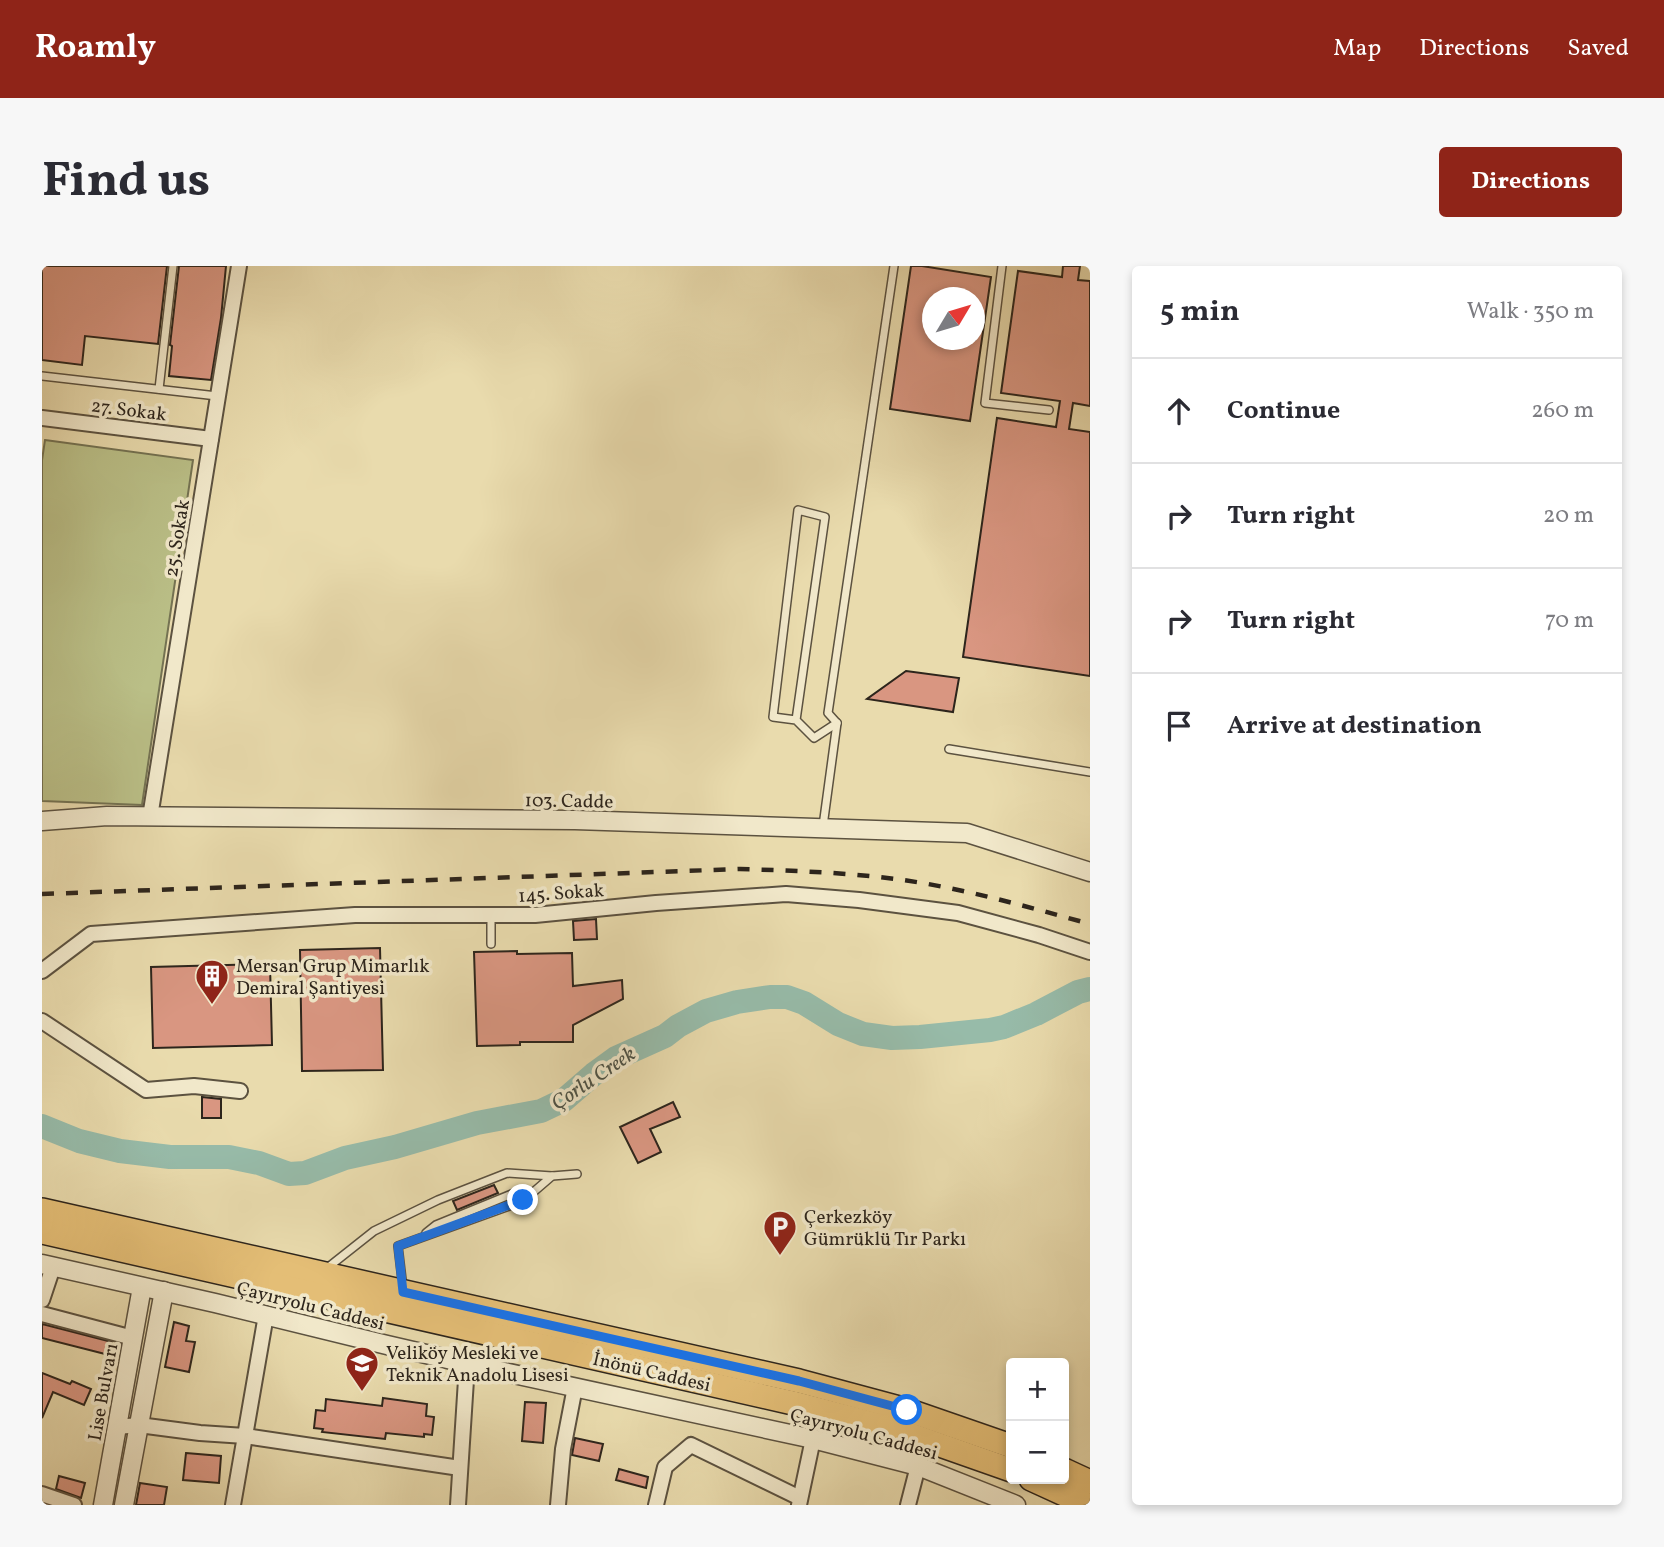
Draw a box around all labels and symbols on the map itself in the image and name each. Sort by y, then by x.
north arrow [922,287,985,350]
street label: 27. Sokak [90,393,168,429]
street label: 25. Sokak [159,498,197,579]
street label: 103. Cadde [524,788,614,816]
street label: 145. Sokak [517,878,605,910]
place label: Mersan Grup Mimarlık Demiral Şantiyesi [236,954,430,1002]
building icon: Mersan Grup Mimarlık Demiral Şantiyesi [193,957,231,1006]
water label: Çorlu Creek [546,1040,642,1118]
route end [507,1184,538,1215]
place label: Çerkezköy Gümrüklü Tır Parkı [804,1205,966,1253]
parking icon: Çerkezköy Gümrüklü Tır Parkı [761,1208,799,1257]
street label: Çayıryolu Caddesi [234,1276,387,1338]
street label: Lise Bulvarı [83,1341,125,1443]
place label: Veliköy Mesleki ve Teknik Anadolu Lisesi [386,1341,569,1389]
school or university icon: Veliköy Mesleki ve Teknik Anadolu Lisesi [343,1344,381,1393]
street label: İnönü Caddesi [590,1347,713,1399]
route start [891,1394,922,1425]
street label: Çayıryolu Caddesi [787,1403,940,1467]

